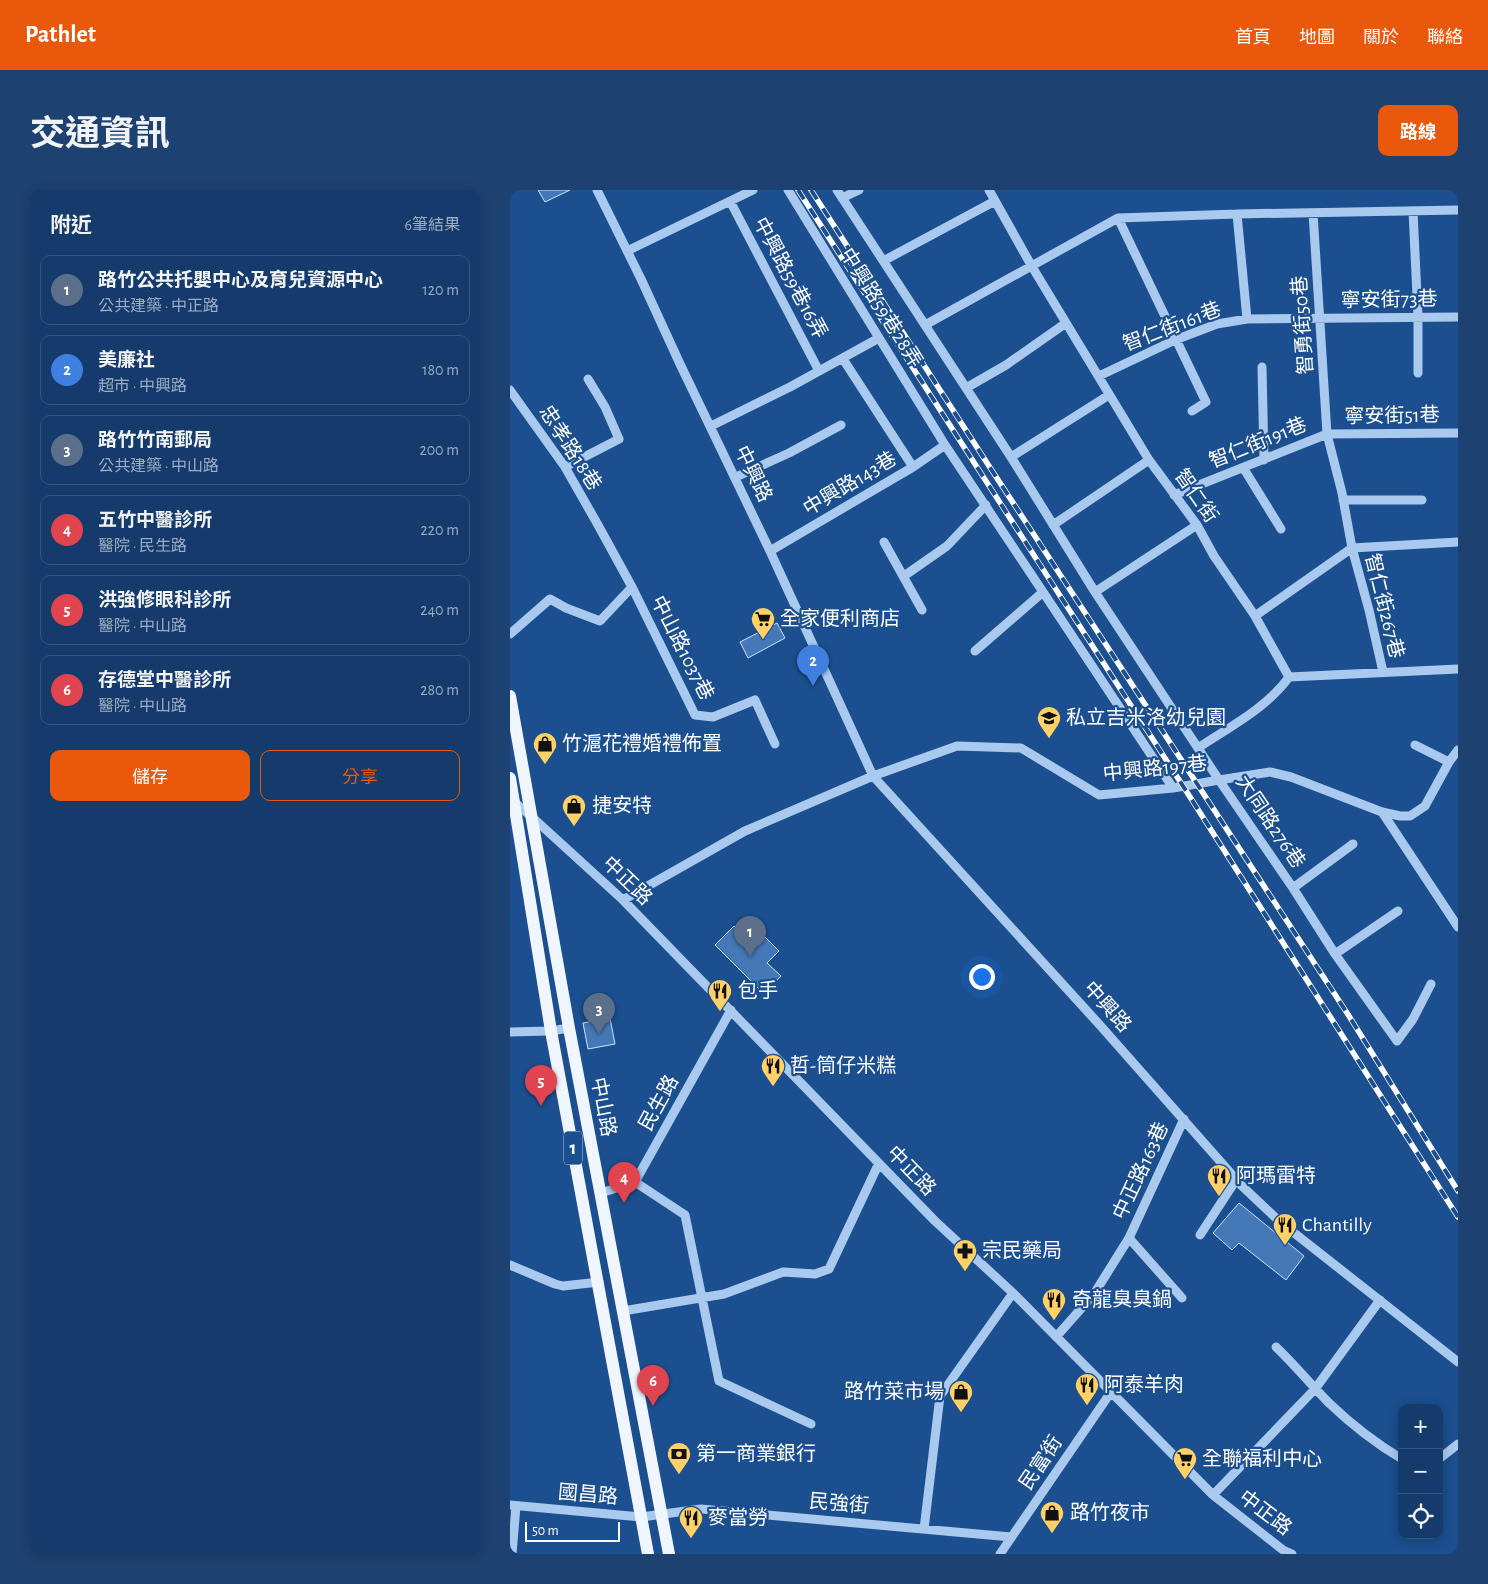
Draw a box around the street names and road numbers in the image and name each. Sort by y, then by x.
street label: 中興路59巷16弄 [750,214,831,342]
street label: 中興路59巷28弄 [836,244,926,371]
street label: 智勇街50巷 [1289,275,1316,375]
street label: 寧安街73巷 [1341,288,1437,311]
street label: 智仁街161巷 [1120,298,1224,355]
street label: 忠孝路18巷 [535,402,605,494]
street label: 寧安街51巷 [1344,404,1440,427]
street label: 智仁街191巷 [1206,413,1310,472]
street label: 中興路 [731,442,776,505]
street label: 中興路143巷 [799,448,900,520]
street label: 智仁街 [1171,465,1222,526]
street label: 智仁街267巷 [1361,552,1408,660]
street label: 中山路1037巷 [647,592,718,703]
street label: 中興路197巷 [1102,753,1208,784]
street label: 大同路276巷 [1232,772,1309,872]
street label: 中正路 [598,852,656,909]
street label: 中興路 [1079,977,1135,1036]
street label: 民生路 [635,1071,682,1134]
street label: 中山路 [587,1075,620,1138]
street label: 中正路163巷 [1109,1119,1172,1223]
road number: 1 [564,1131,582,1164]
street label: 中正路 [883,1142,940,1200]
street label: 民富街 [1015,1432,1066,1493]
street label: 國昌路 [557,1481,619,1508]
street label: 中正路 [1235,1486,1296,1539]
street label: 民強街 [808,1490,870,1517]

